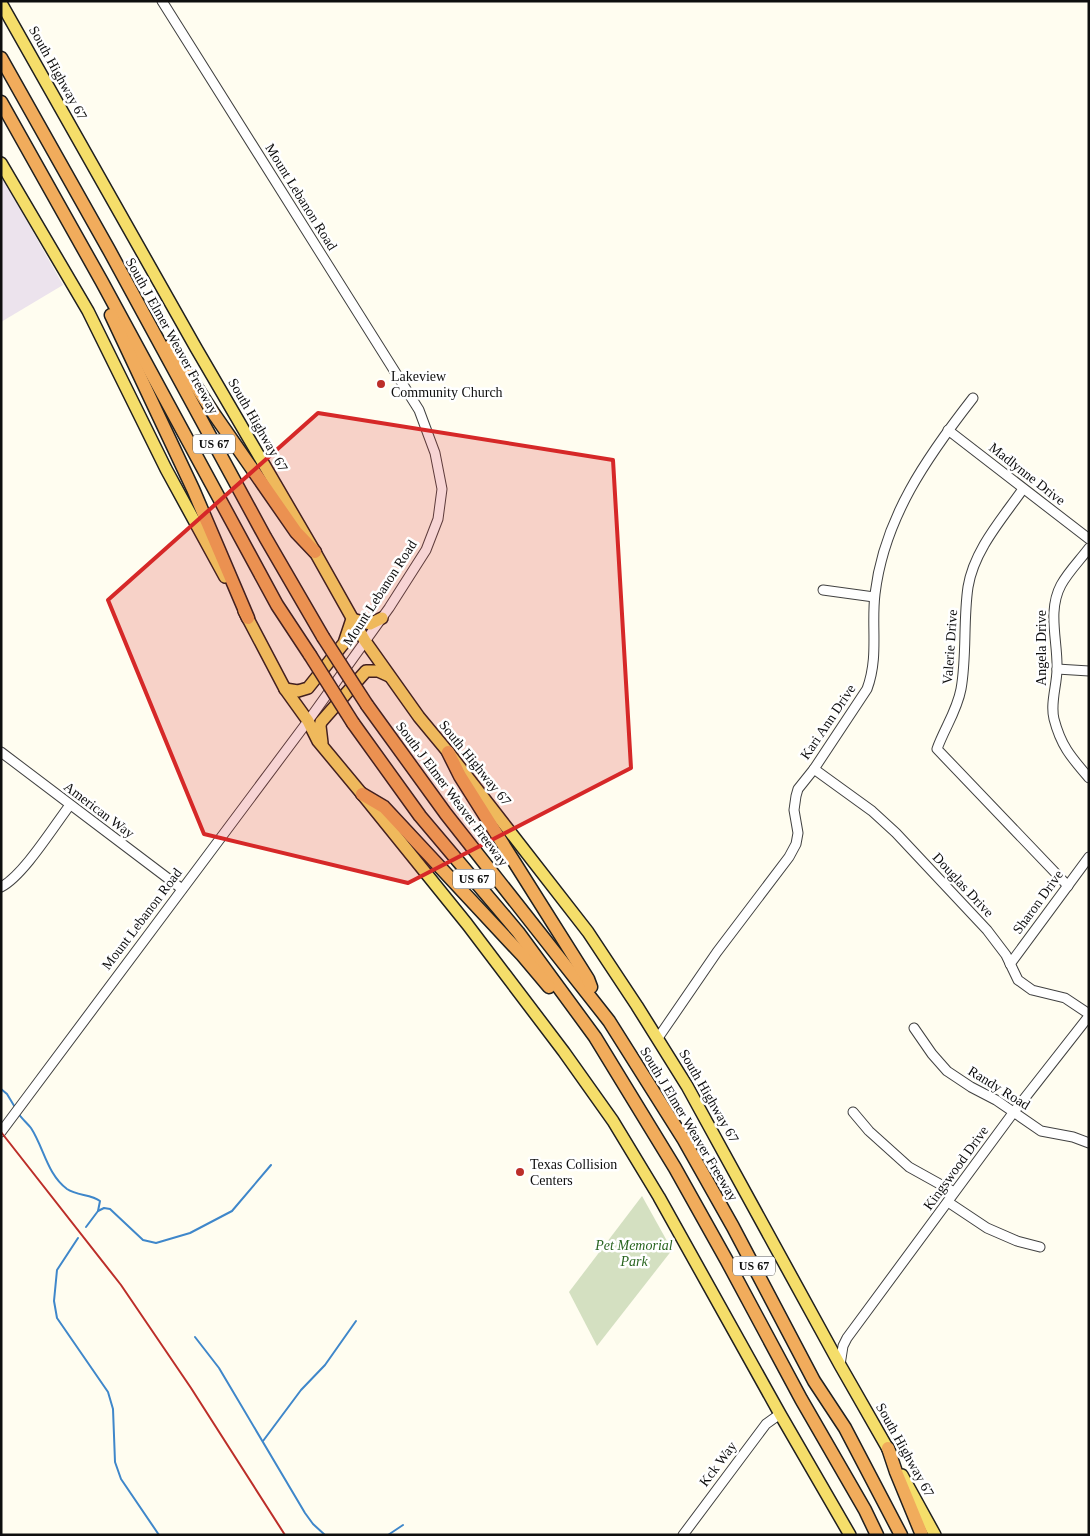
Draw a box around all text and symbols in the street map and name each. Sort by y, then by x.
street label: South Highway 67 [26,23,90,123]
street label: Mount Lebanon Road [262,141,340,253]
street label: South J Elmer Weaver Freeway [123,255,221,417]
place label: Lakeview Community Church [391,369,503,400]
street label: South Highway 67 [225,376,291,474]
marker: Lakeview Community Church [375,378,387,390]
road number: US 67 [193,434,235,454]
street label: Madlynne Drive [986,440,1068,508]
street label: Mount Lebanon Road [340,537,420,649]
street label: Valerie Drive [940,609,960,685]
street label: Angela Drive [1034,610,1049,686]
street label: Kari Ann Drive [797,682,859,762]
street label: South Highway 67 [436,717,514,809]
street label: South J Elmer Weaver Freeway [393,719,511,869]
street label: American Way [61,779,137,841]
street label: Douglas Drive [930,850,996,920]
street label: Mount Lebanon Road [99,865,185,973]
street label: Sharon Drive [1010,867,1066,937]
road number: US 67 [453,870,495,889]
street label: South J Elmer Weaver Freeway [637,1044,741,1204]
street label: South Highway 67 [676,1047,742,1145]
street label: Randy Road [966,1063,1032,1113]
street label: Kingswood Drive [921,1123,991,1213]
place label: Texas Collision Centers [530,1157,617,1188]
marker: Texas Collision Centers [514,1166,526,1178]
park label: Pet Memorial Park [594,1238,673,1269]
road number: US 67 [733,1256,775,1276]
street label: South Highway 67 [873,1400,937,1500]
street label: Kck Way [696,1439,740,1489]

